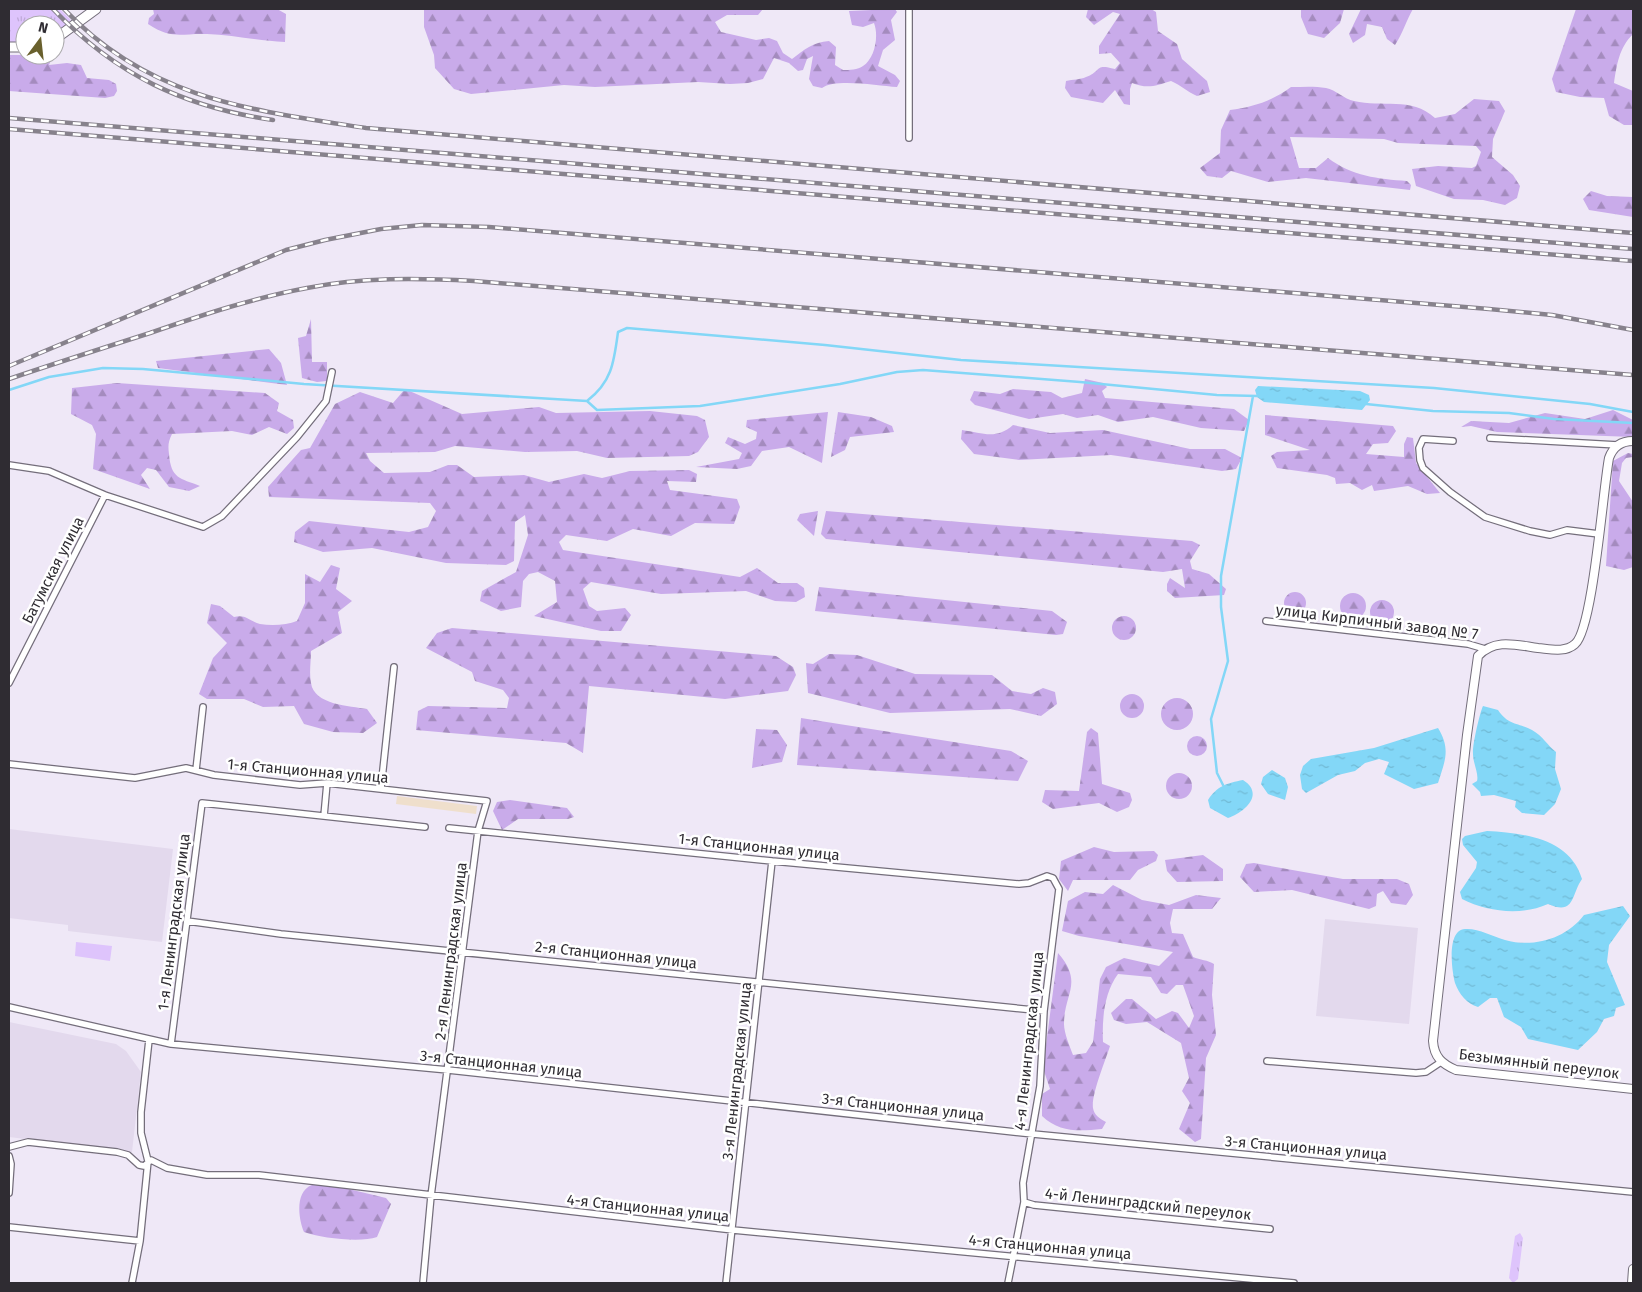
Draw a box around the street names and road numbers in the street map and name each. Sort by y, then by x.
street label: Батумская улица [18,514,88,626]
street label: улица Кирпичный завод № 7 [1275,601,1480,643]
street label: 1-я Станционная улица [227,755,389,787]
street label: 1-я Станционная улица [678,830,840,864]
street label: 1-я Ленинградская улица [154,833,194,1011]
street label: 2-я Ленинградская улица [431,861,471,1041]
street label: 2-я Станционная улица [534,938,698,972]
street label: 4-я Ленинградская улица [1011,951,1047,1131]
street label: 3-я Ленинградская улица [719,981,755,1161]
street label: Безымянный переулок [1458,1045,1620,1083]
street label: 3-я Станционная улица [419,1047,583,1081]
street label: 3-я Станционная улица [821,1090,985,1124]
street label: 3-я Станционная улица [1224,1132,1388,1164]
street label: 4-й Ленинградский переулок [1044,1184,1252,1224]
street label: 4-я Станционная улица [566,1191,730,1225]
street label: 4-я Станционная улица [968,1231,1132,1263]

